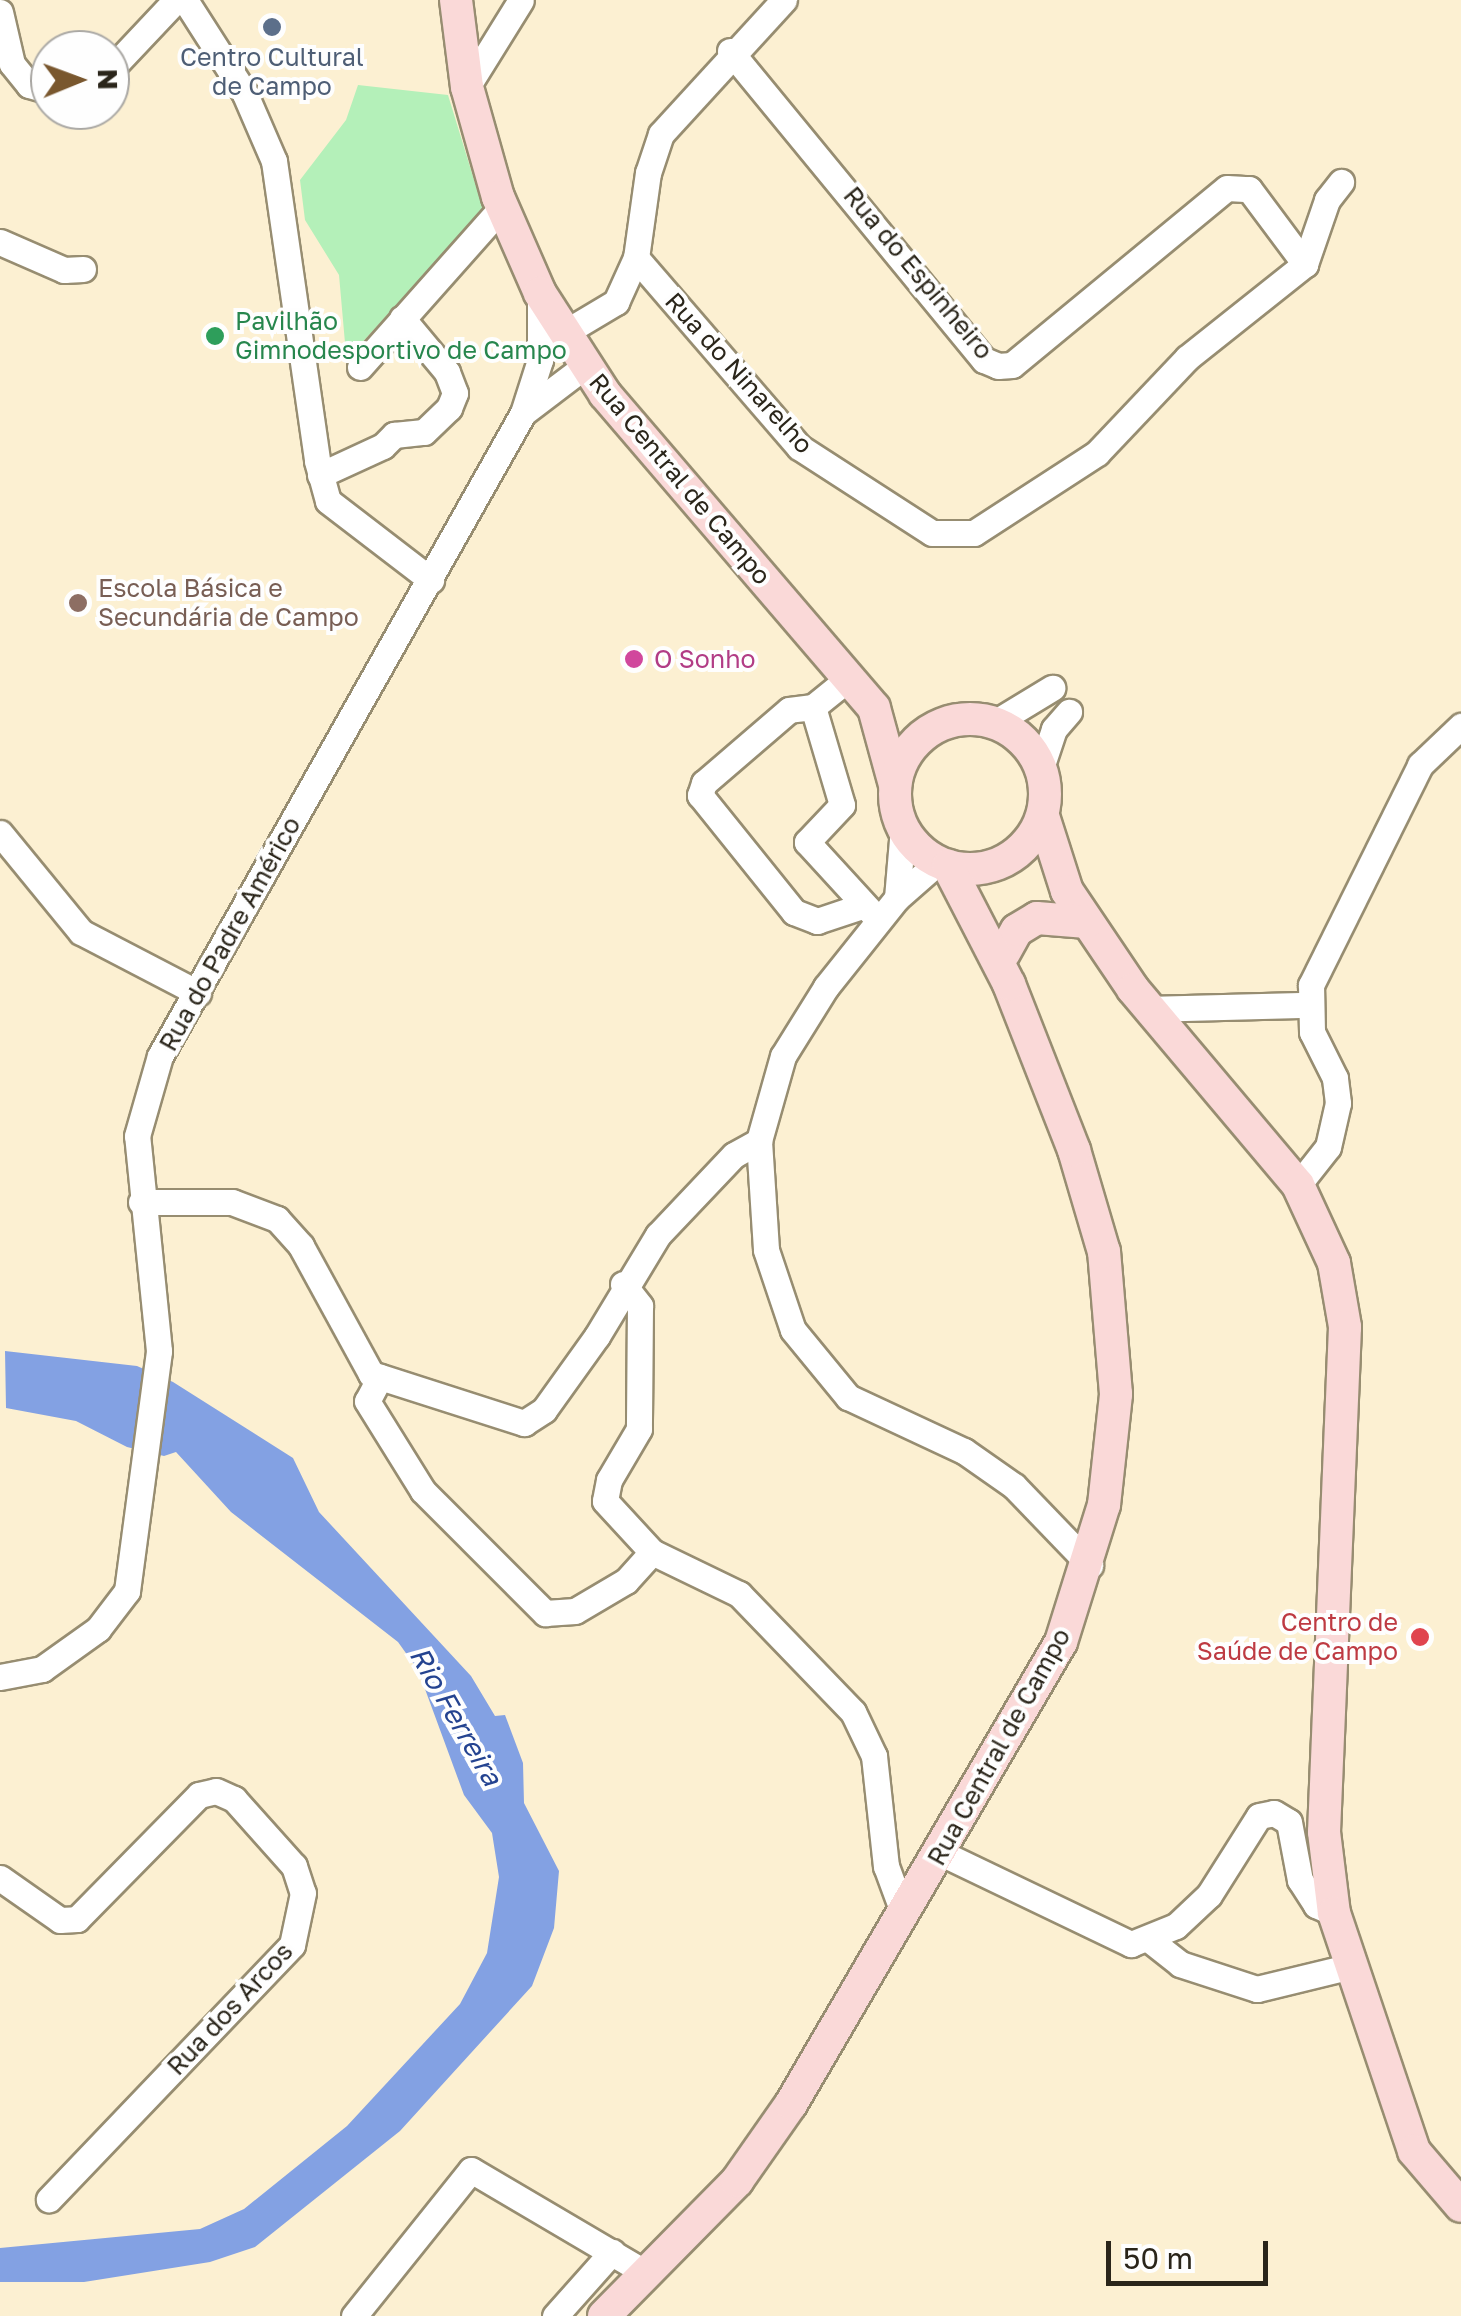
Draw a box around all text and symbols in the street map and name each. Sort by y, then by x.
marker: Centro Cultural de Campo [261,16,283,38]
north arrow [30,30,130,130]
place label: Centro Cultural de Campo [180,43,364,102]
text: N [92,69,125,90]
street label: Rua do Espinheiro [837,181,999,365]
street label: Rua do Ninarelho [659,286,819,460]
place label: Pavilhão Gimnodesportivo de Campo [235,307,567,366]
marker: Pavilhão Gimnodesportivo de Campo [204,325,226,347]
street label: Rua Central de Campo [583,367,777,591]
place label: Escola Básica e Secundária de Campo [98,574,359,633]
marker: Escola Básica e Secundária de Campo [67,592,89,614]
place label: O Sonho [654,644,755,674]
marker: O Sonho [623,648,645,670]
street label: Rua do Padre Américo [153,812,307,1056]
place label: Centro de Saúde de Campo [1197,1608,1398,1667]
street label: Rua Central de Campo [921,1623,1077,1871]
marker: Centro de Saúde de Campo [1407,1624,1433,1650]
water label: Rio Ferreira [403,1641,509,1791]
street label: Rua dos Arcos [161,1937,299,2081]
scale bar [1111,2221,1274,2283]
text: 50 m [1123,2240,1193,2276]

